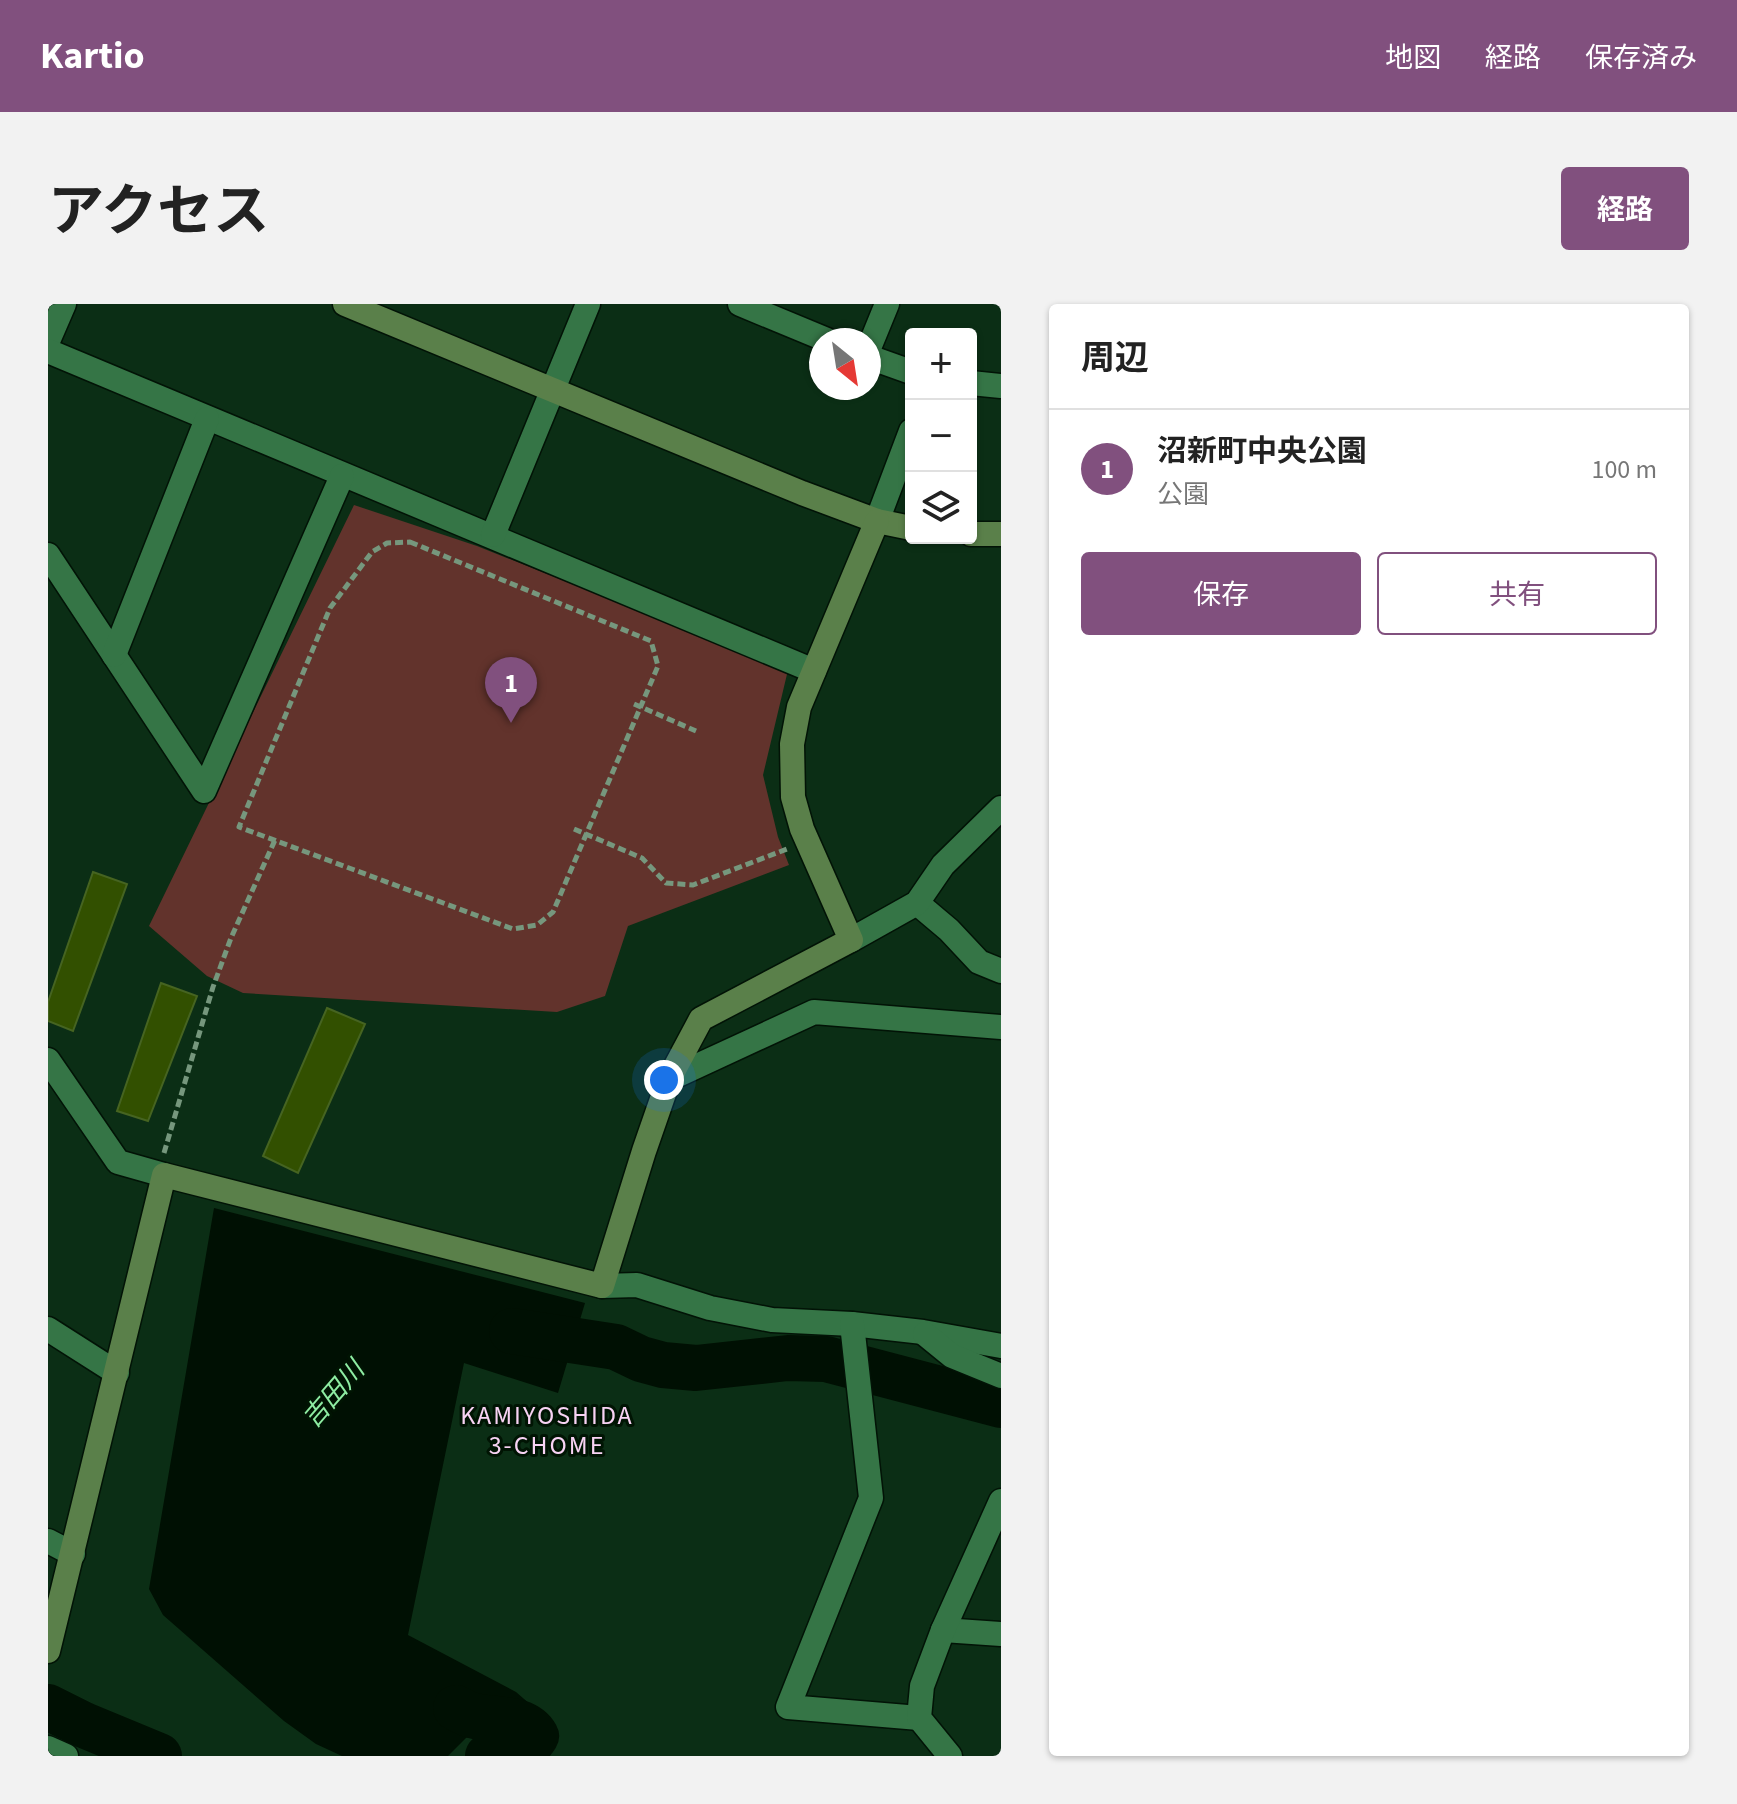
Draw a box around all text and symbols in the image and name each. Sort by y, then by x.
text: Kartio [40,29,145,83]
text: 地図 [1385,38,1441,78]
text: 経路 [1485,38,1541,78]
text: 保存済み [1585,38,1697,78]
button: 経路 [1561,167,1689,250]
text: アクセス [48,173,269,252]
north arrow [809,328,881,400]
map controls [905,328,977,544]
button: + [905,328,977,400]
text: 周辺 [1081,334,1149,383]
button: − [905,400,977,472]
text: 沼新町中央公園 [1157,430,1367,473]
text: 1 [1100,451,1114,488]
text: 100 m [1591,451,1657,488]
button: layers [905,472,977,544]
text: 公園 [1157,476,1209,513]
button: 保存 [1081,552,1361,635]
button: 共有 [1377,552,1657,635]
pin: 1 [485,657,537,723]
your location [644,1060,684,1100]
water label: 吉田川 [294,1350,375,1436]
district label: KAMIYOSHIDA 3-CHOME [460,1397,634,1464]

